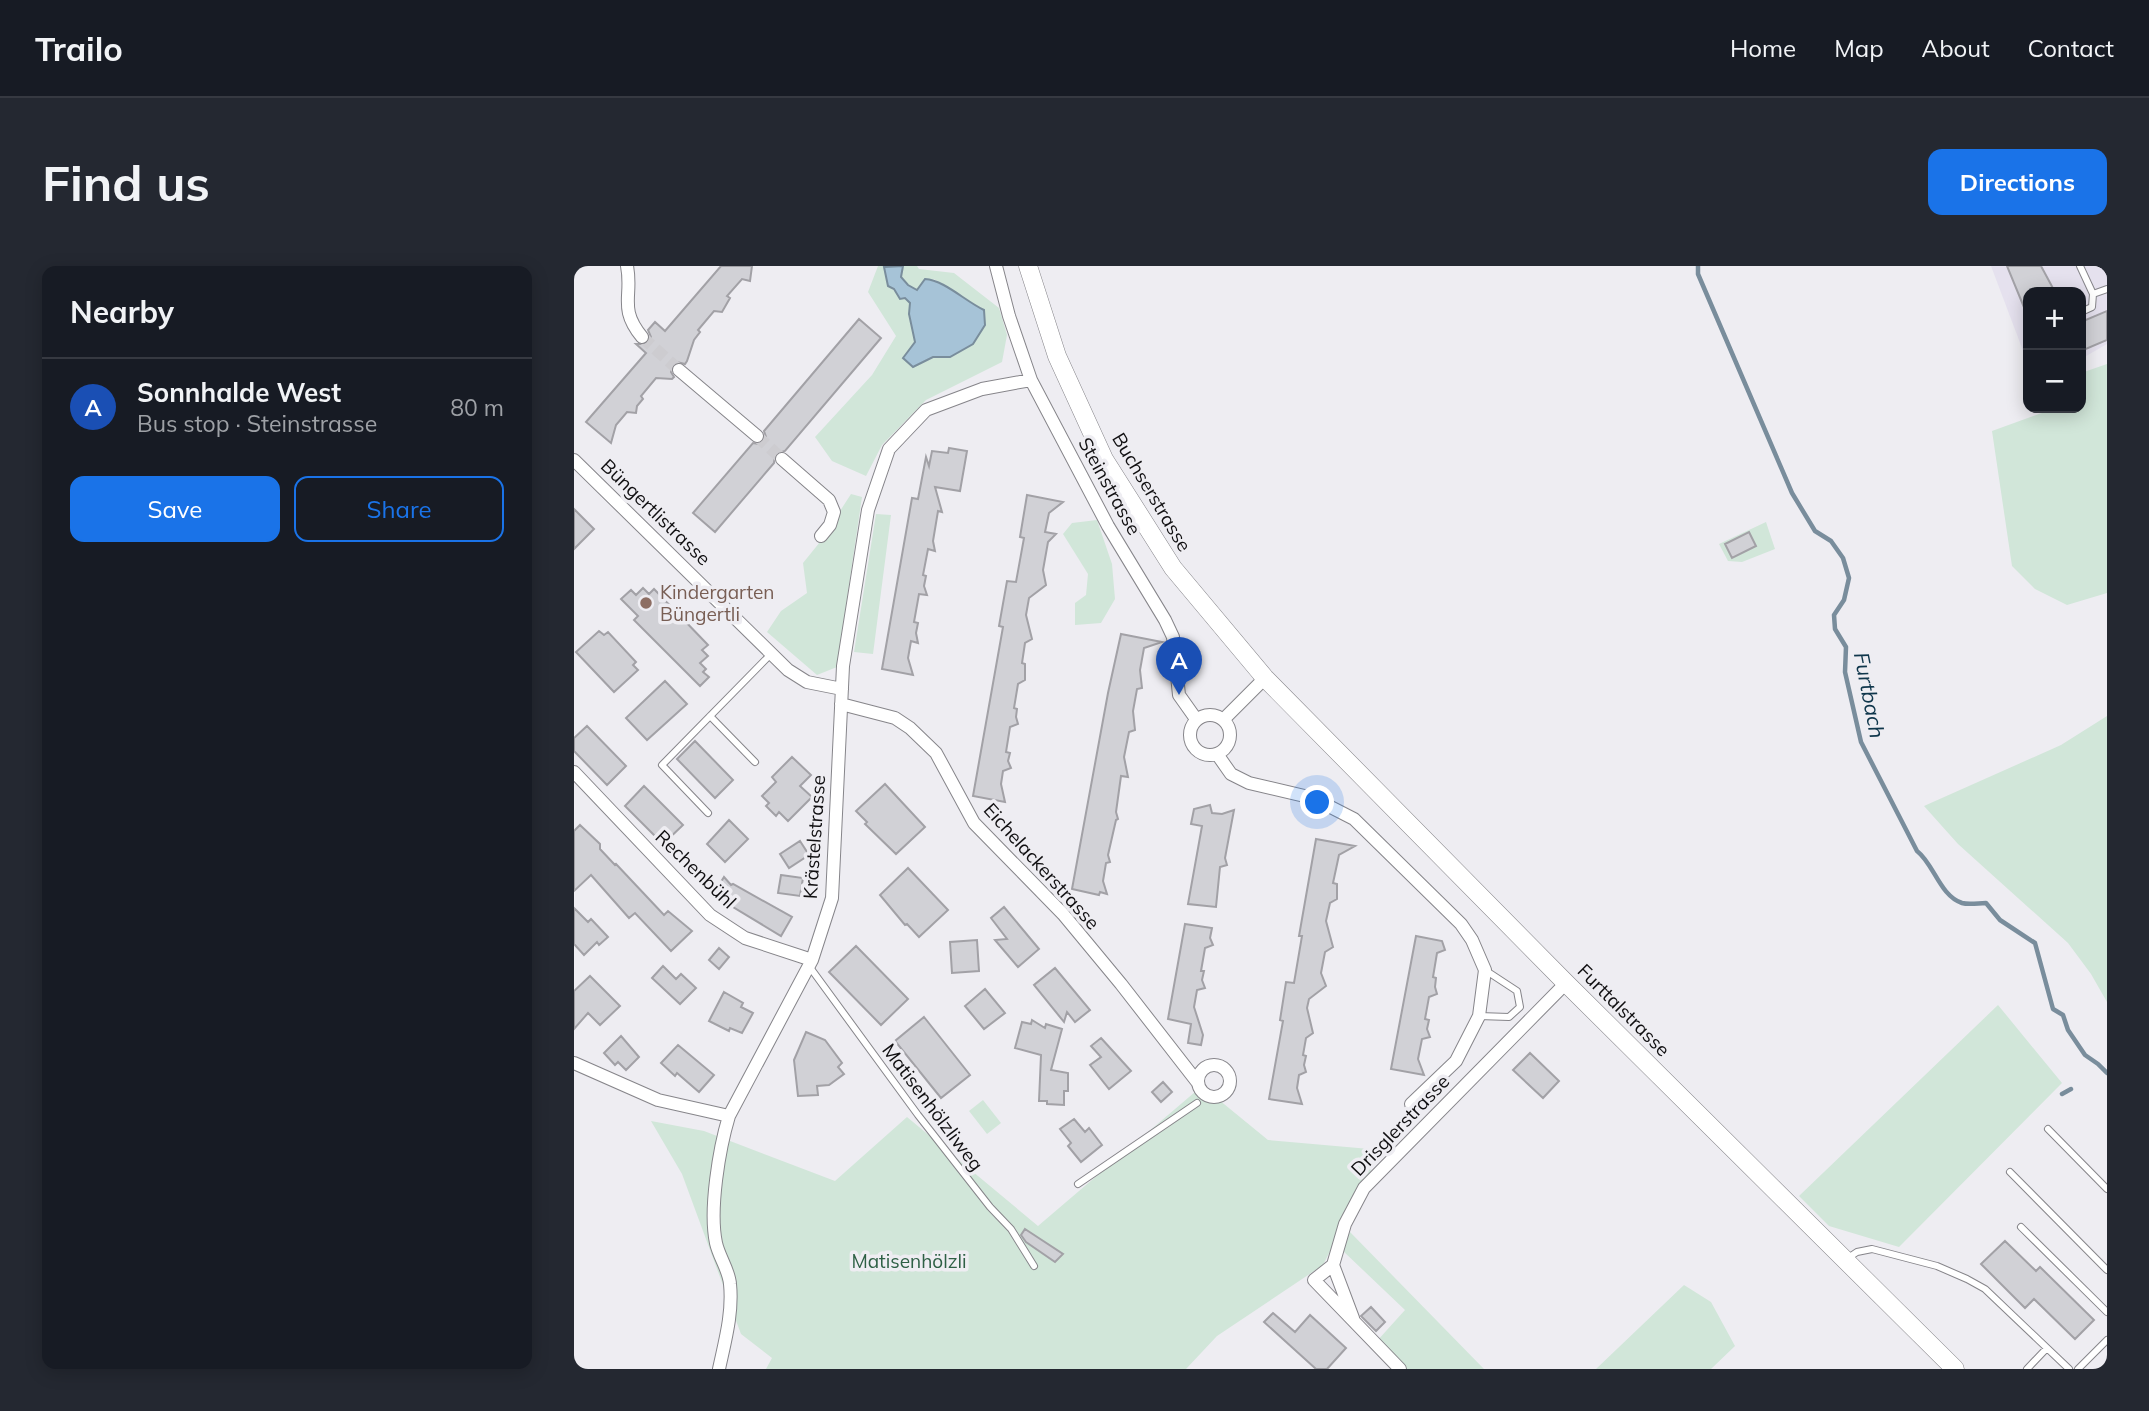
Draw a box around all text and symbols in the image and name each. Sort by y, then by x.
text: Trailo [35,28,123,69]
text: Home [1730,33,1796,63]
text: Map [1834,33,1884,63]
text: About [1922,33,1990,63]
text: Contact [2028,33,2114,63]
button: Directions [1928,149,2107,215]
text: Find us [42,152,210,213]
map controls [2023,287,2086,413]
button: + [2023,287,2086,350]
text: Nearby [70,293,174,331]
button: − [2023,350,2086,413]
text: Sonnhalde West [137,376,341,409]
text: A [84,393,102,422]
text: 80 m [450,393,504,422]
text: Bus stop · Steinstrasse [137,409,377,438]
street label: Buchserstrasse [1107,428,1197,556]
street label: Steinstrasse [1073,433,1147,539]
street label: Büngertlistrasse [596,454,716,570]
button: Save [70,476,280,542]
button: Share [294,476,504,542]
place label: Kindergarten Büngertli [660,580,775,626]
marker: Kindergarten Büngertli [638,595,654,611]
pin: A [1156,637,1202,695]
water label: Furtbach [1849,650,1891,740]
street label: Krästelstrasse [798,774,830,900]
your location [1300,785,1334,819]
street label: Eichelackerstrasse [979,798,1105,934]
street label: Rechenbühl [651,824,741,914]
street label: Furttalstrasse [1573,959,1675,1061]
street label: Matisenhölzliweg [877,1039,989,1175]
street label: Drisglerstrasse [1346,1069,1454,1181]
park label: Matisenhölzli [851,1249,967,1273]

